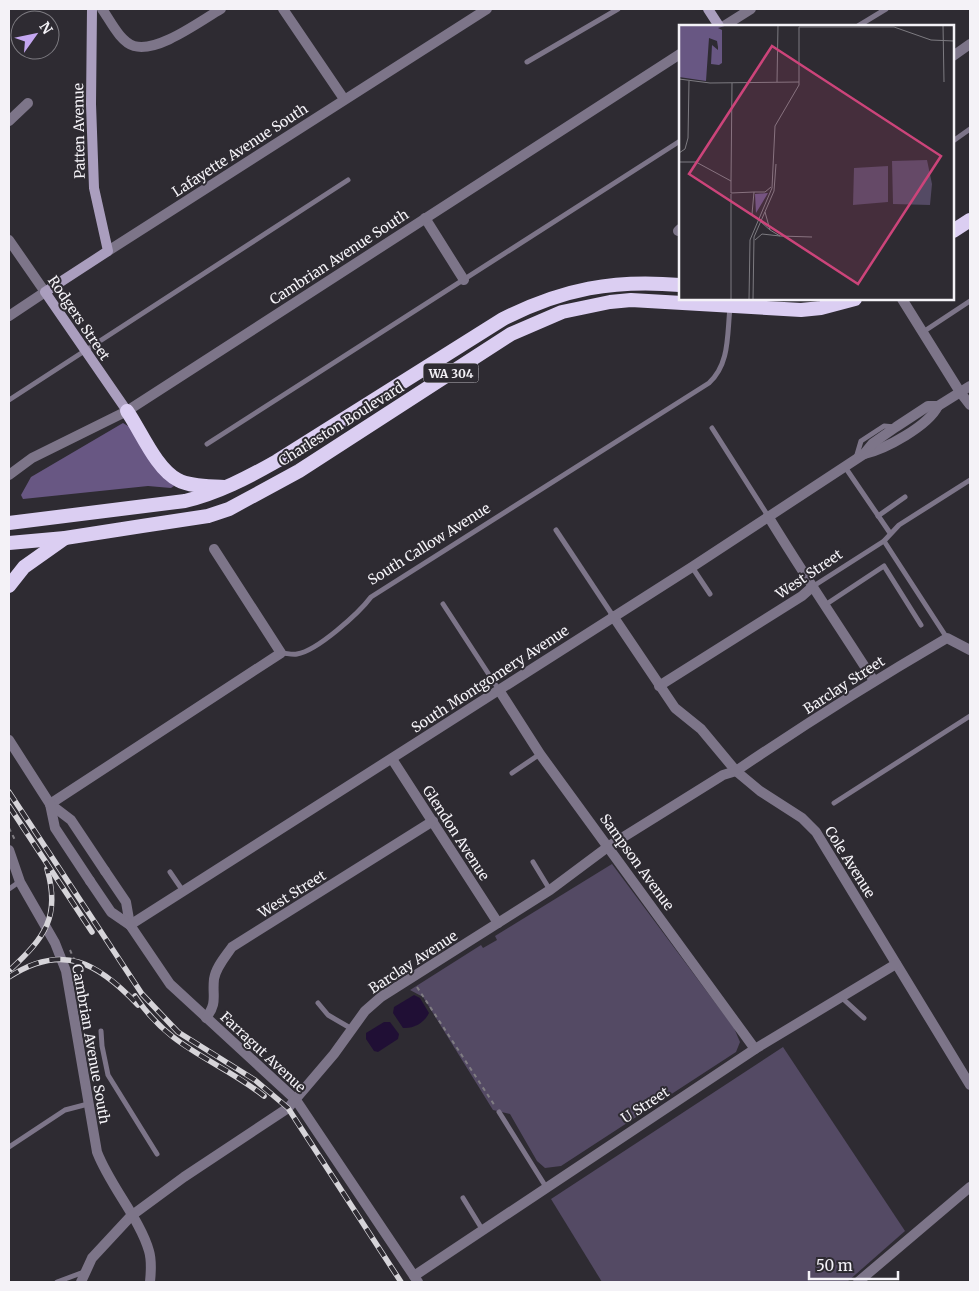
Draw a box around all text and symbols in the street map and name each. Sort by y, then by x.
north arrow [10,10,60,60]
text: N [35,18,56,37]
inset map [679,25,954,300]
street label: Patten Avenue [69,83,89,179]
street label: Lafayette Avenue South [169,99,311,201]
street label: Cambrian Avenue South [266,205,412,309]
street label: Rodgers Street [44,272,114,364]
road number: WA 304 [424,363,478,382]
street label: Charleston Boulevard [275,378,407,470]
street label: South Callow Avenue [364,499,494,589]
street label: West Street [771,545,846,603]
street label: South Montgomery Avenue [408,621,572,737]
street label: Barclay Street [800,652,888,718]
street label: Glendon Avenue [419,782,493,884]
street label: Sampson Avenue [596,810,678,914]
street label: Cole Avenue [821,823,879,901]
street label: West Street [254,866,330,922]
street label: Barclay Avenue [365,927,461,997]
street label: Cambrian Avenue South [68,963,114,1125]
street label: Farragut Avenue [216,1008,310,1096]
street label: U Street [618,1083,673,1127]
scale bar [809,1248,898,1280]
text: 50 m [816,1256,853,1275]

